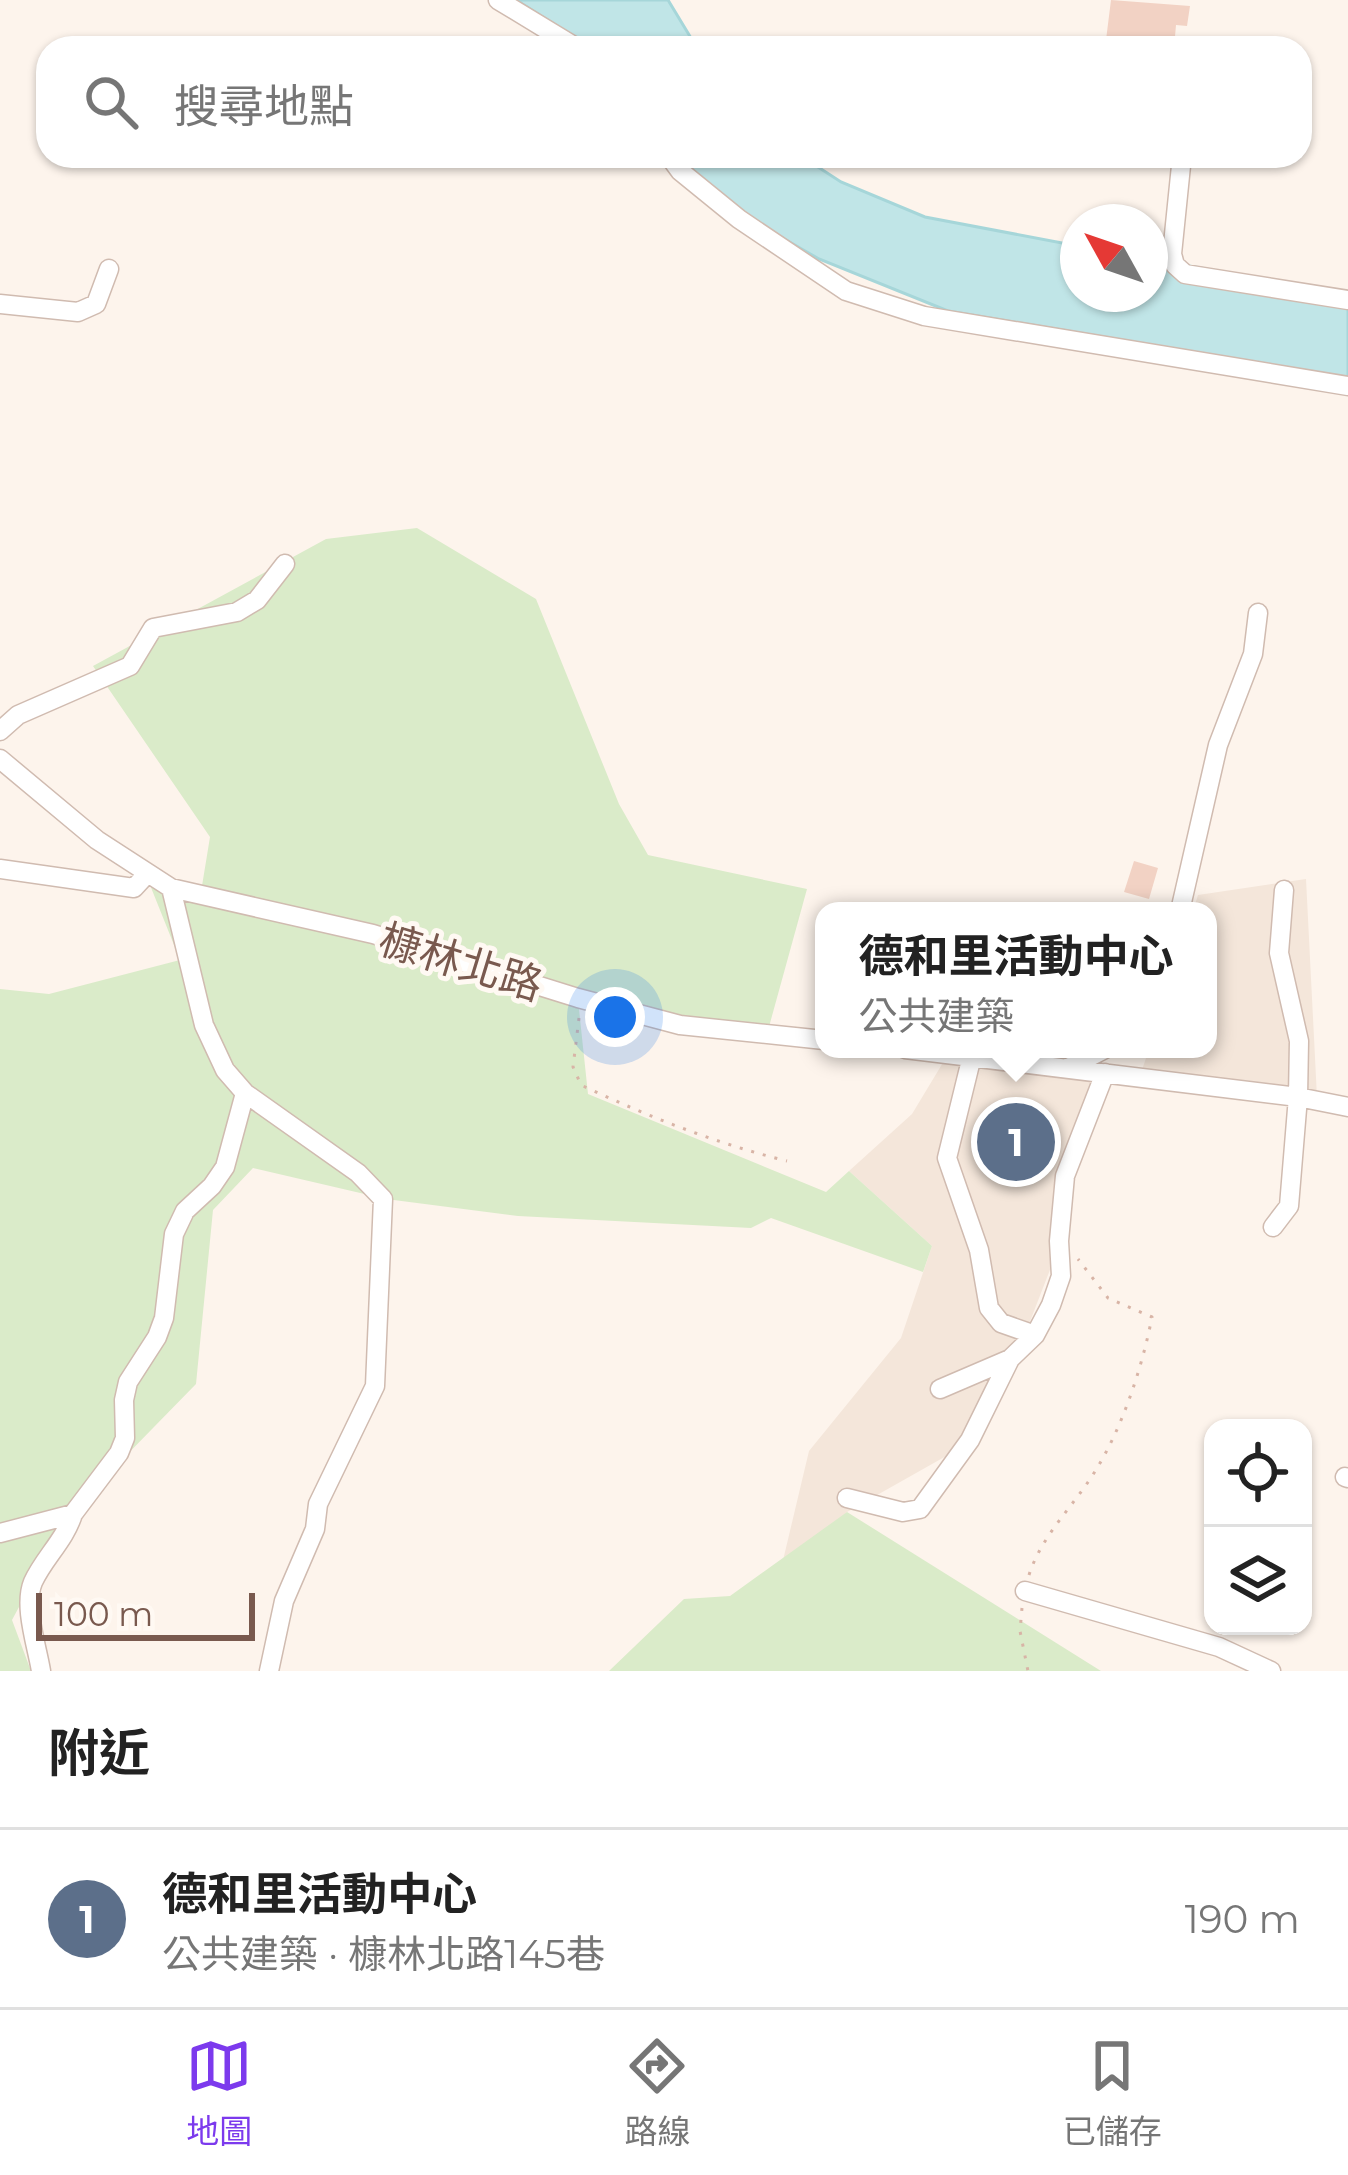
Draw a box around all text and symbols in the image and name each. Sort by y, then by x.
search box [36,36,1312,168]
icon: search [78,69,144,135]
text: 搜尋地點 [174,78,354,133]
north arrow [1060,204,1168,312]
popup [815,902,1217,1058]
street label: 槺林北路 [373,913,549,1011]
text: 德和里活動中心 [858,928,1174,983]
your location [585,987,645,1047]
text: 公共建築 [858,992,1015,1040]
pin: 1 [977,1097,1055,1187]
map controls [1204,1419,1312,1635]
button: locate [1204,1419,1312,1527]
button: layers [1204,1527,1312,1635]
scale bar [36,1587,255,1640]
text: 100 m [54,1594,153,1634]
text: 附近 [48,1722,150,1784]
text: 德和里活動中心 [162,1866,477,1921]
text: 1 [79,1895,95,1943]
text: 190 m [1185,1895,1300,1943]
text: 公共建築 · 槺林北路145巷 [162,1930,605,1978]
tab: 地圖 [186,2033,252,2153]
tab: 路線 [624,2033,690,2153]
tab: 已儲存 [1063,2033,1162,2153]

